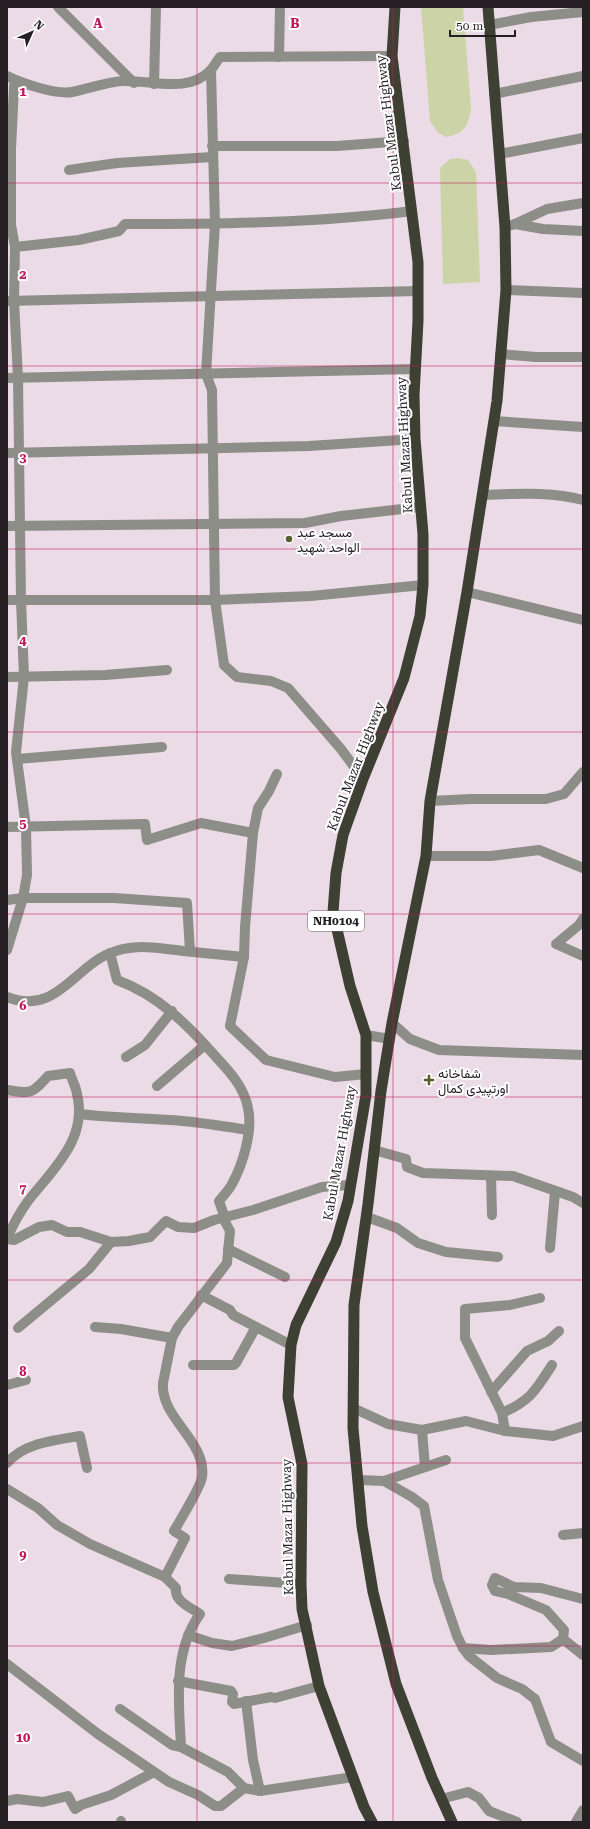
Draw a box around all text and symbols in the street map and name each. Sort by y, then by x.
north arrow [12,12,52,52]
scale bar [450,12,515,38]
text: A [93,16,103,31]
text: B [290,16,300,31]
text: N [31,18,47,33]
text: 50 m [456,19,483,33]
street label: Kabul Mazar Highway [373,54,404,192]
text: 1 [19,84,27,99]
text: 2 [19,267,27,282]
street label: Kabul Mazar Highway [393,376,416,514]
text: 3 [19,450,27,465]
place label: مسجد عبد الواحد شهید [297,525,360,556]
marker: مسجد عبد الواحد شهید [284,534,294,544]
text: 4 [19,633,27,648]
street label: Kabul Mazar Highway [324,699,387,833]
text: 5 [19,816,27,831]
road number: NH0104 [308,911,364,931]
text: 6 [19,998,27,1013]
place label: شفاخانه اورتپیدی کمال [438,1066,509,1098]
marker: شفاخانه اورتپیدی کمال [423,1074,435,1086]
street label: Kabul Mazar Highway [320,1084,359,1222]
text: 7 [19,1181,27,1196]
text: 8 [19,1364,27,1379]
street label: Kabul Mazar Highway [279,1458,296,1596]
text: 9 [19,1547,27,1562]
text: 10 [16,1730,30,1745]

